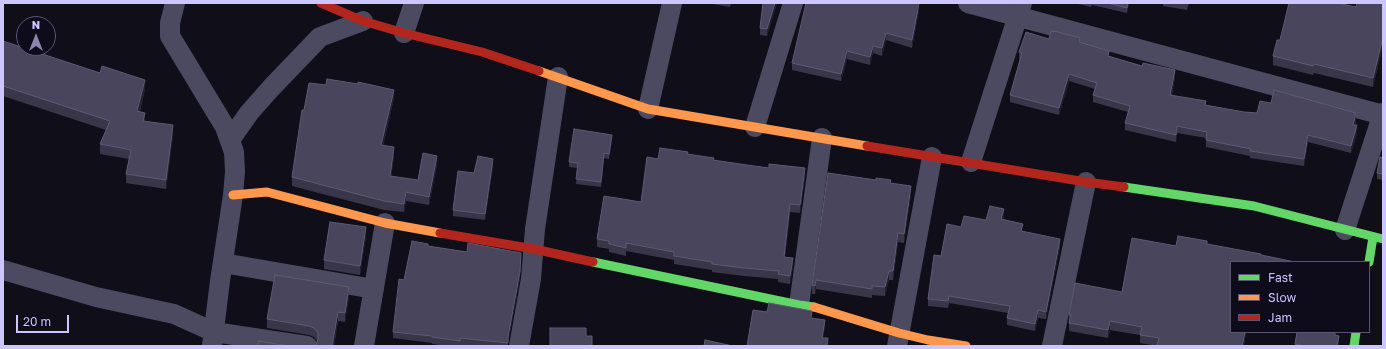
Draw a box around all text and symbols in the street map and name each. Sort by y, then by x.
north arrow [16,16,56,56]
text: N [32,18,40,31]
legend [1230,261,1370,333]
text: Fast [1268,270,1293,285]
text: Slow [1268,290,1296,305]
scale bar [18,307,71,333]
text: Jam [1268,310,1292,325]
text: 20 m [23,314,51,329]

